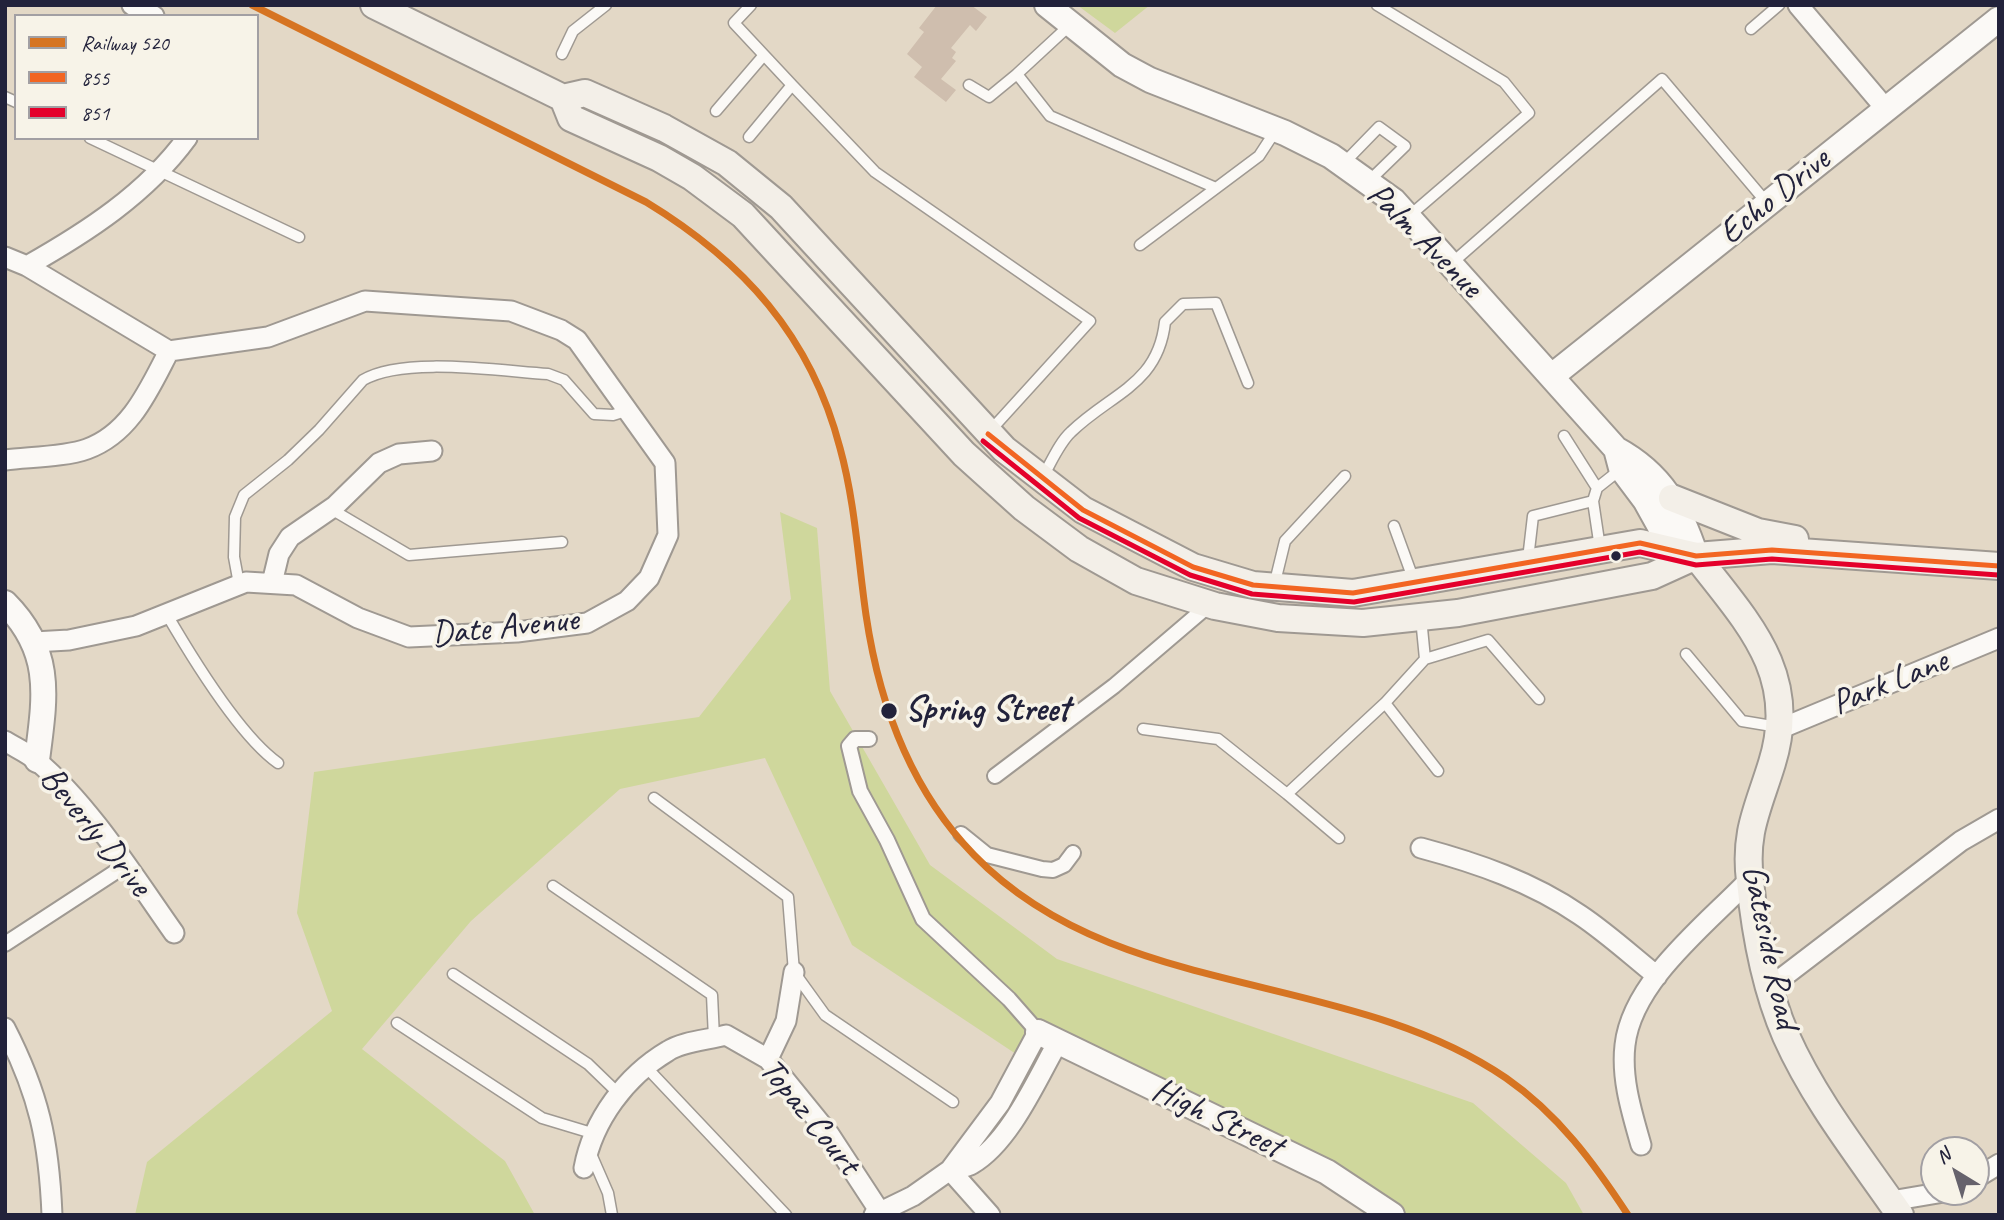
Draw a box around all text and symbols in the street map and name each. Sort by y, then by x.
legend [14,14,259,140]
text: Railway 520 [81,30,169,56]
text: 855 [81,65,109,91]
text: 851 [81,100,109,126]
street label: Echo Drive [1711,140,1839,254]
street label: Palm Avenue [1357,174,1491,308]
unlabelled marker [1609,549,1623,563]
street label: Date Avenue [430,599,580,657]
street label: Park Lane [1826,641,1954,725]
place label: Spring Street [905,690,1069,732]
marker: Spring Street [879,701,899,721]
street label: Beverly Drive [30,759,160,905]
street label: Gateside Road [1731,861,1807,1033]
street label: Topaz Court [749,1050,869,1184]
street label: High Street [1145,1070,1289,1168]
north arrow [1920,1136,1990,1206]
text: N [1931,1143,1955,1169]

